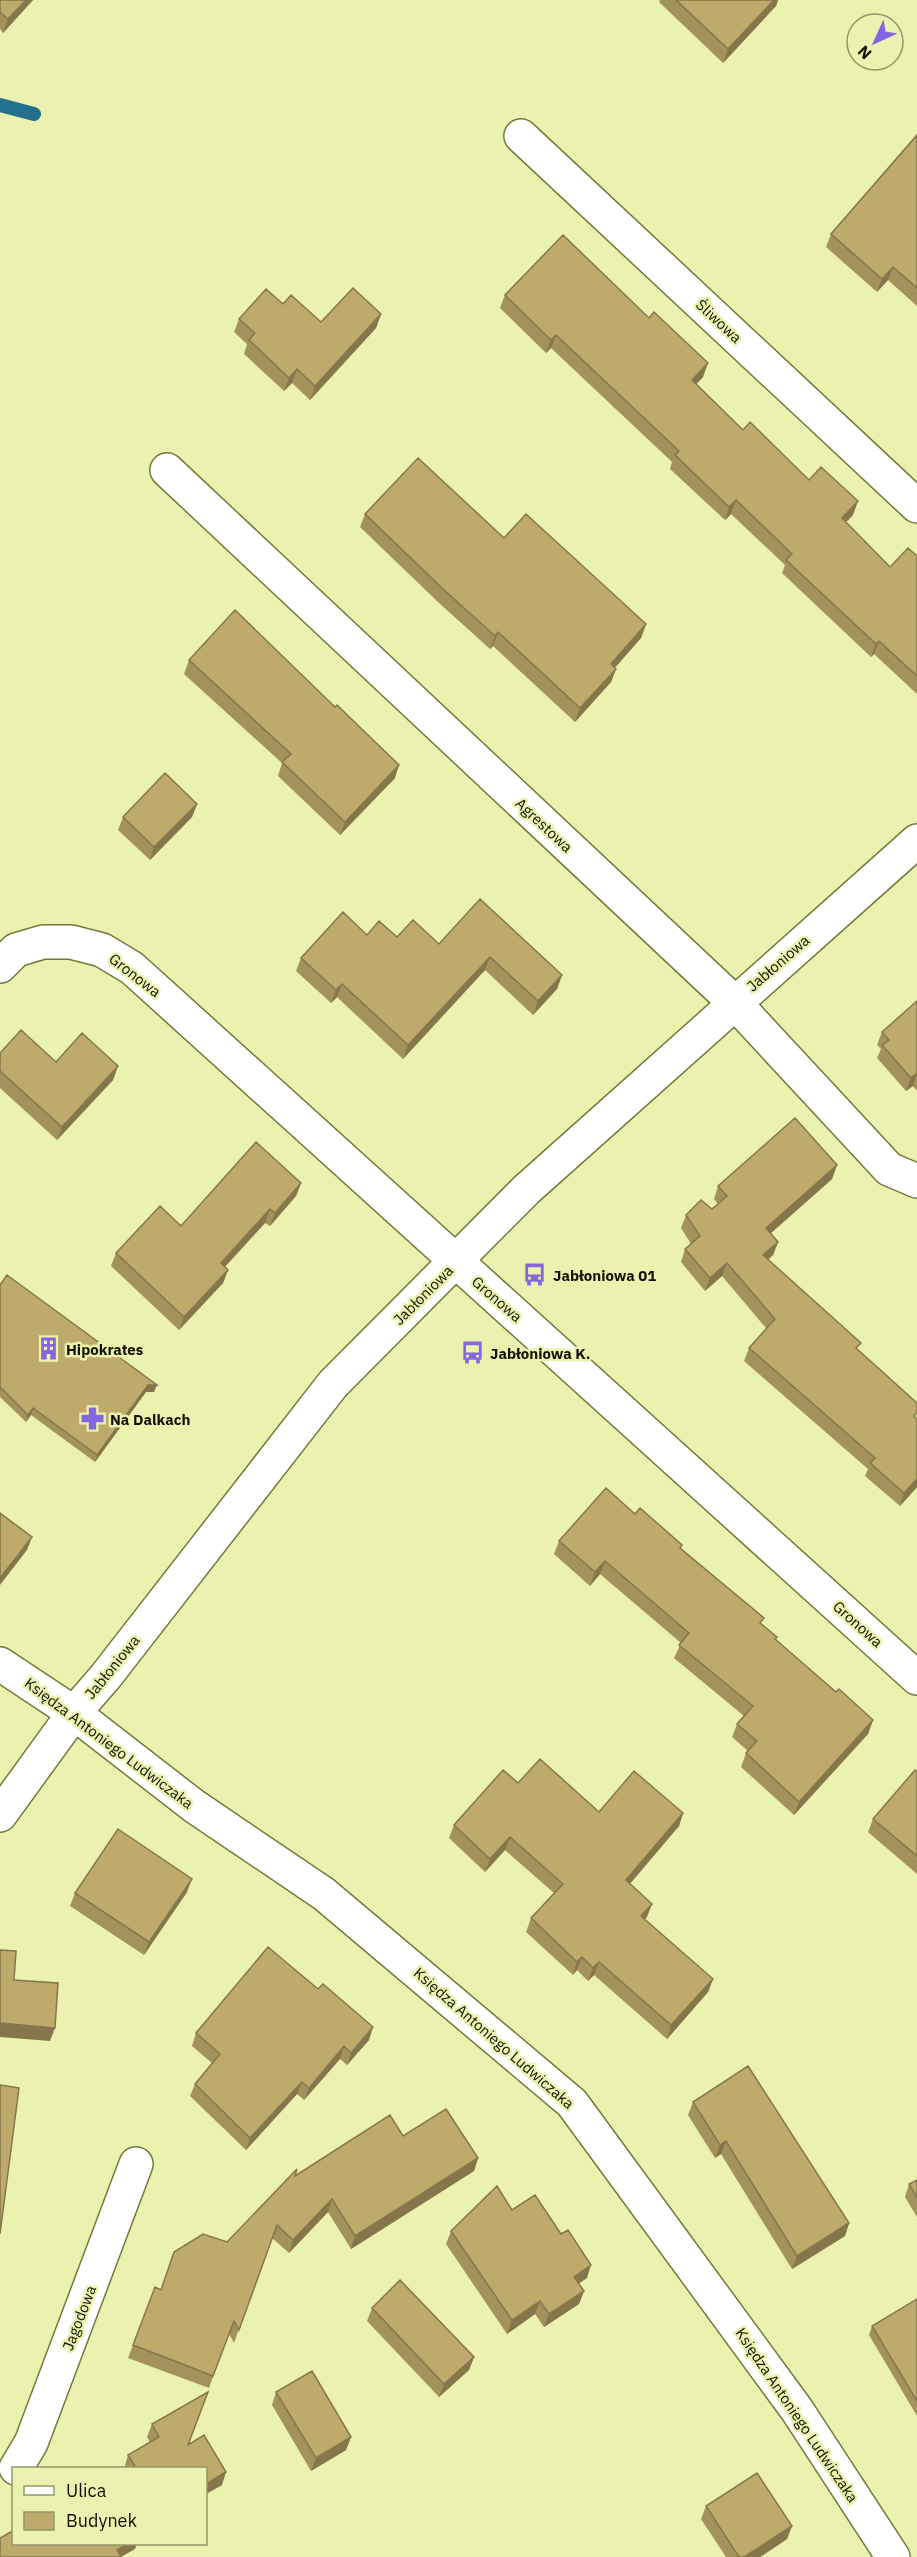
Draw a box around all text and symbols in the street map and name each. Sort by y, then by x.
north arrow [845,12,905,72]
text: N [853,41,876,64]
street label: Śliwowa [692,295,746,347]
street label: Agrestowa [511,794,577,856]
street label: Jabłoniowa [743,931,813,995]
street label: Gronowa [105,949,165,1001]
street label: Jabłoniowa [389,1261,457,1329]
bus stop icon: Jabłoniowa 01 [522,1262,548,1288]
place label: Jabłoniowa 01 [553,1266,656,1285]
street label: Gronowa [468,1272,526,1326]
building icon: Hipokrates [35,1336,61,1362]
place label: Hipokrates [66,1340,144,1359]
bus stop icon: Jabłoniowa K. [459,1340,485,1366]
place label: Jabłoniowa K. [490,1344,590,1363]
pharmacy icon: Na Dalkach [79,1406,105,1432]
place label: Na Dalkach [110,1410,190,1429]
street label: Gronowa [829,1597,887,1651]
street label: Jabłoniowa [80,1631,144,1703]
street label: Księdza Antoniego Ludwiczaka [21,1673,197,1813]
street label: Księdza Antoniego Ludwiczaka [410,1963,578,2113]
street label: Jagodowa [58,2283,100,2353]
street label: Księdza Antoniego Ludwiczaka [731,2324,863,2506]
legend [12,2467,207,2545]
text: Ulica [66,2479,107,2502]
text: Budynek [66,2509,138,2532]

